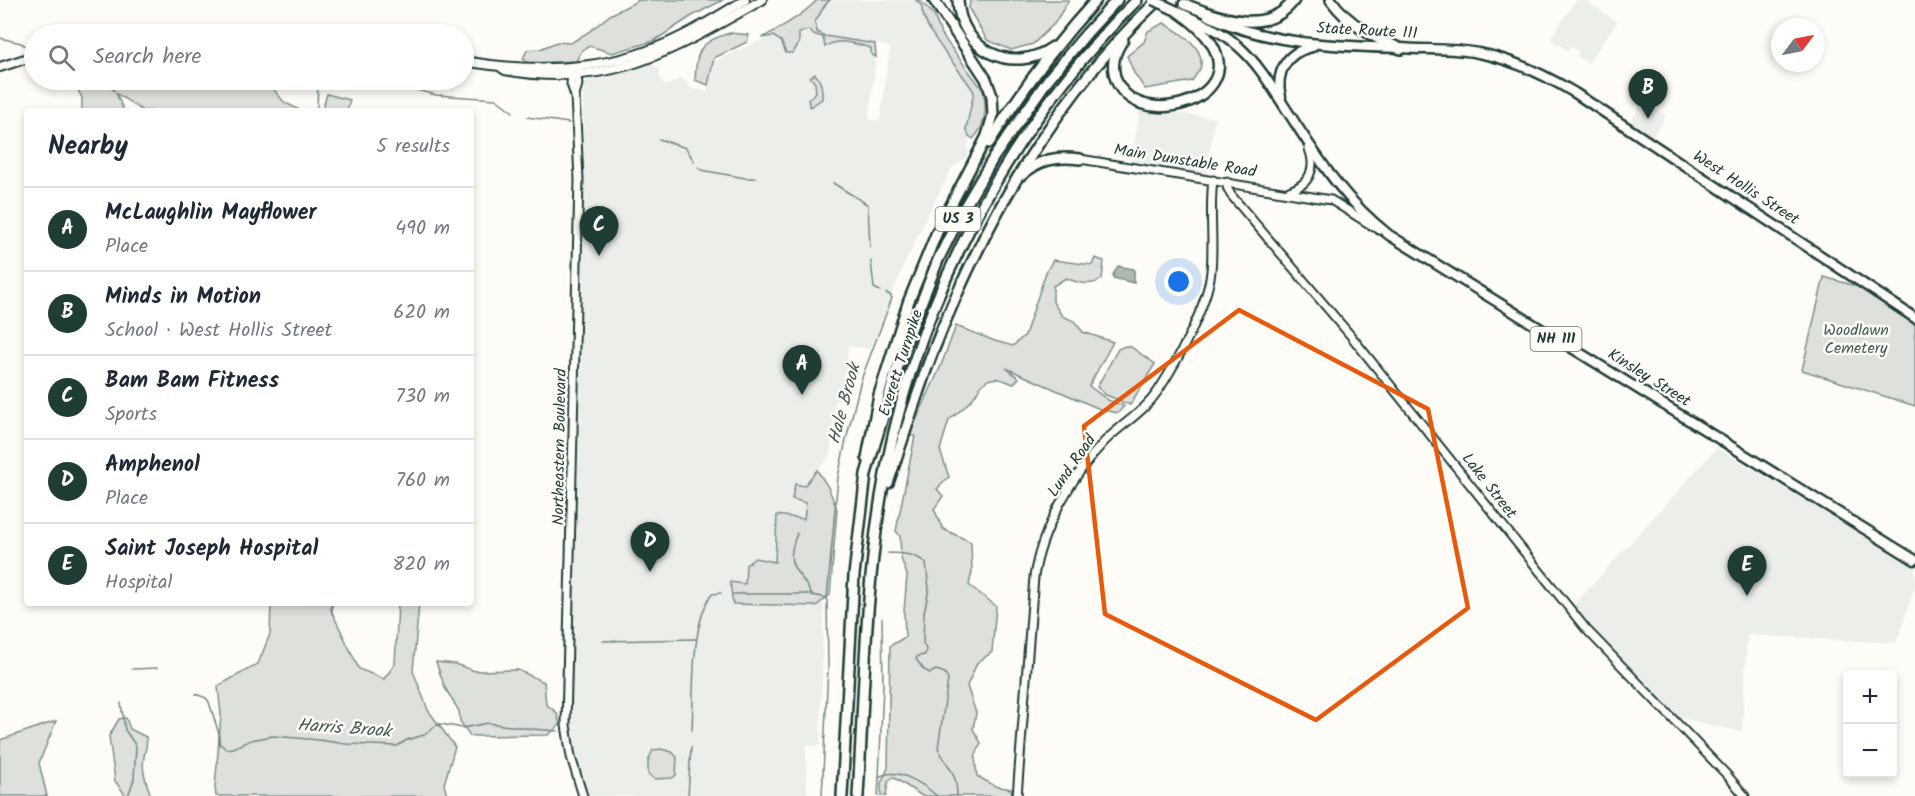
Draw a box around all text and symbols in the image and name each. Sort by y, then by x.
street label: State Route 111 [1316,16,1418,46]
north arrow [1771,18,1825,72]
search box [24,24,474,90]
text: Search here [93,40,201,75]
icon: search [45,41,78,74]
pin: B [1628,70,1668,119]
text: Nearby [48,126,128,168]
text: 5 results [376,131,450,163]
street label: Main Dunstable Road [1112,137,1259,185]
street label: West Hollis Street [1688,144,1805,232]
text: McLaughlin Mayflower [105,196,317,231]
pin: C [580,206,618,256]
road number: US 3 [936,207,980,231]
text: A [61,213,74,245]
text: 490 m [395,213,450,245]
text: Place [105,231,148,263]
your location [1164,267,1193,296]
text: Minds in Motion [105,280,261,315]
text: B [61,297,74,329]
text: 620 m [393,297,450,329]
street label: Everett Turnpike [872,306,930,420]
text: School · West Hollis Street [105,315,332,347]
park label: Woodlawn Cemetery [1823,318,1889,361]
road number: NH 111 [1530,327,1582,351]
street label: Kinsley Street [1602,342,1696,414]
pin: A [782,346,822,395]
water label: Hale Brook [820,358,870,448]
text: Bam Bam Fitness [105,364,279,399]
street label: Northeastern Boulevard [546,367,574,526]
text: C [61,381,74,413]
text: 730 m [395,381,450,413]
text: Sports [105,399,157,431]
street label: Lund Road [1041,429,1103,502]
text: Amphenol [105,448,200,483]
street label: Lake Street [1455,448,1523,525]
text: D [61,465,74,497]
text: 760 m [396,465,450,497]
text: Place [105,483,148,515]
pin: D [630,522,670,572]
text: Saint Joseph Hospital [105,532,318,567]
pin: E [1728,546,1766,596]
text: E [62,549,73,581]
text: 820 m [392,549,450,581]
text: Hospital [105,567,172,599]
map controls [1843,670,1897,778]
button: + [1843,670,1897,724]
water label: Harris Brook [296,711,394,747]
button: − [1843,724,1897,778]

